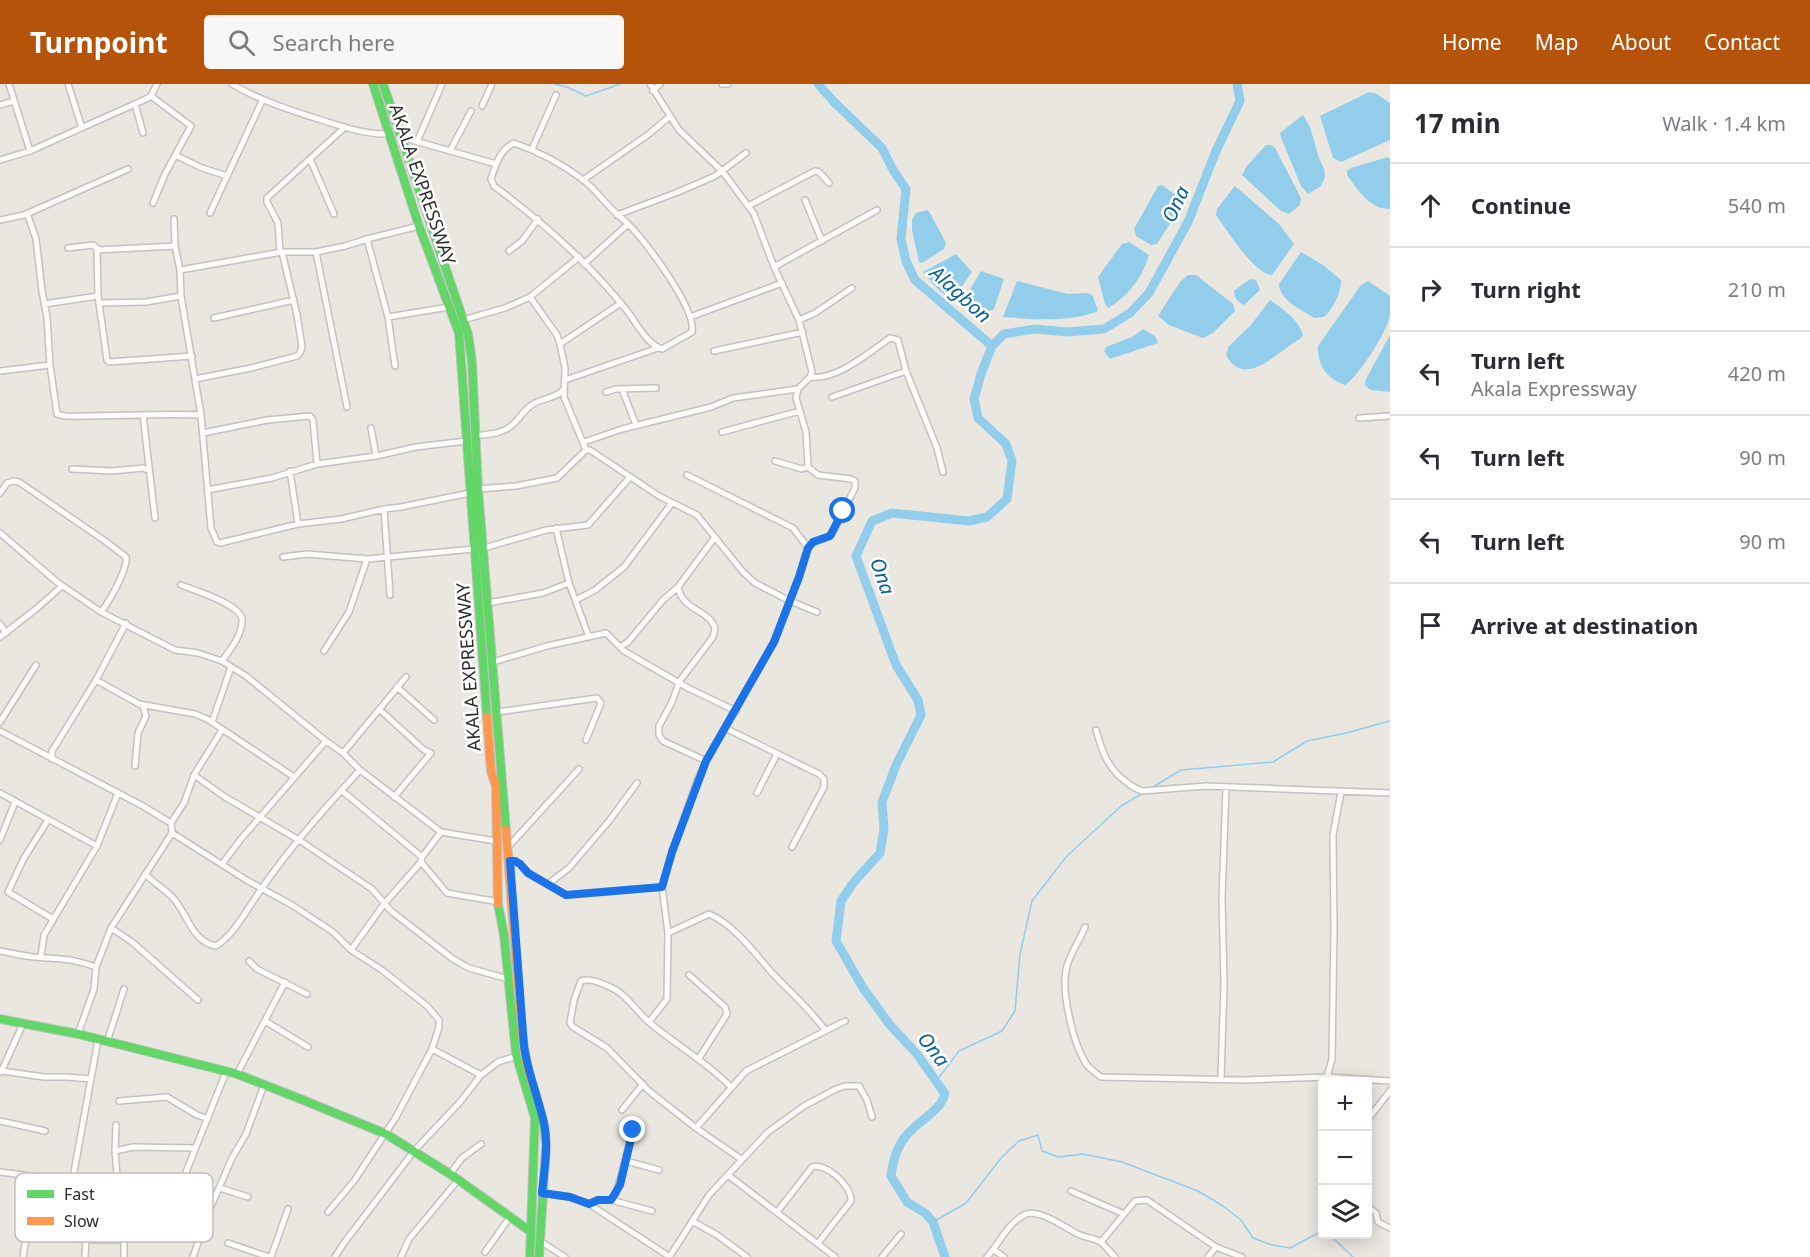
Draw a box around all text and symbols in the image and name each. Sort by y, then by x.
search box [204,15,624,69]
text: Turnpoint [30,23,168,61]
icon: search [225,26,258,59]
text: Search here [273,27,395,57]
text: Home [1442,28,1502,56]
text: Map [1535,28,1578,56]
text: About [1611,28,1671,56]
text: Contact [1704,28,1780,56]
street label: AKALA EXPRESSWAY [384,100,462,268]
text: 17 min [1414,105,1501,141]
text: Walk · 1.4 km [1662,110,1786,137]
water label: Ona [1155,181,1195,227]
icon: ahead [1414,189,1447,222]
text: Continue [1471,190,1571,220]
text: 540 m [1728,192,1786,219]
water label: Alagbon [923,258,997,329]
icon: right [1414,273,1447,306]
text: Turn right [1471,274,1581,304]
text: 210 m [1728,276,1786,303]
text: Turn left [1471,345,1565,375]
icon: left [1414,357,1447,390]
text: 420 m [1728,360,1786,387]
text: Akala Expressway [1471,375,1637,402]
icon: left [1414,441,1447,474]
text: Turn left [1471,442,1565,472]
text: 90 m [1739,444,1786,471]
route start [829,497,855,523]
icon: left [1414,525,1447,558]
text: Turn left [1471,526,1565,556]
text: 90 m [1739,528,1786,555]
water label: Ona [864,554,902,598]
street label: AKALA EXPRESSWAY [450,581,486,752]
icon: arrive [1414,609,1447,642]
text: Arrive at destination [1471,610,1698,640]
water label: Ona [912,1026,956,1072]
map controls [1318,1077,1372,1239]
button: + [1318,1077,1372,1131]
route end [619,1116,645,1142]
button: − [1318,1131,1372,1185]
legend [15,1173,213,1242]
text: Fast [64,1183,95,1205]
button: layers [1318,1185,1372,1239]
text: Slow [64,1210,99,1232]

